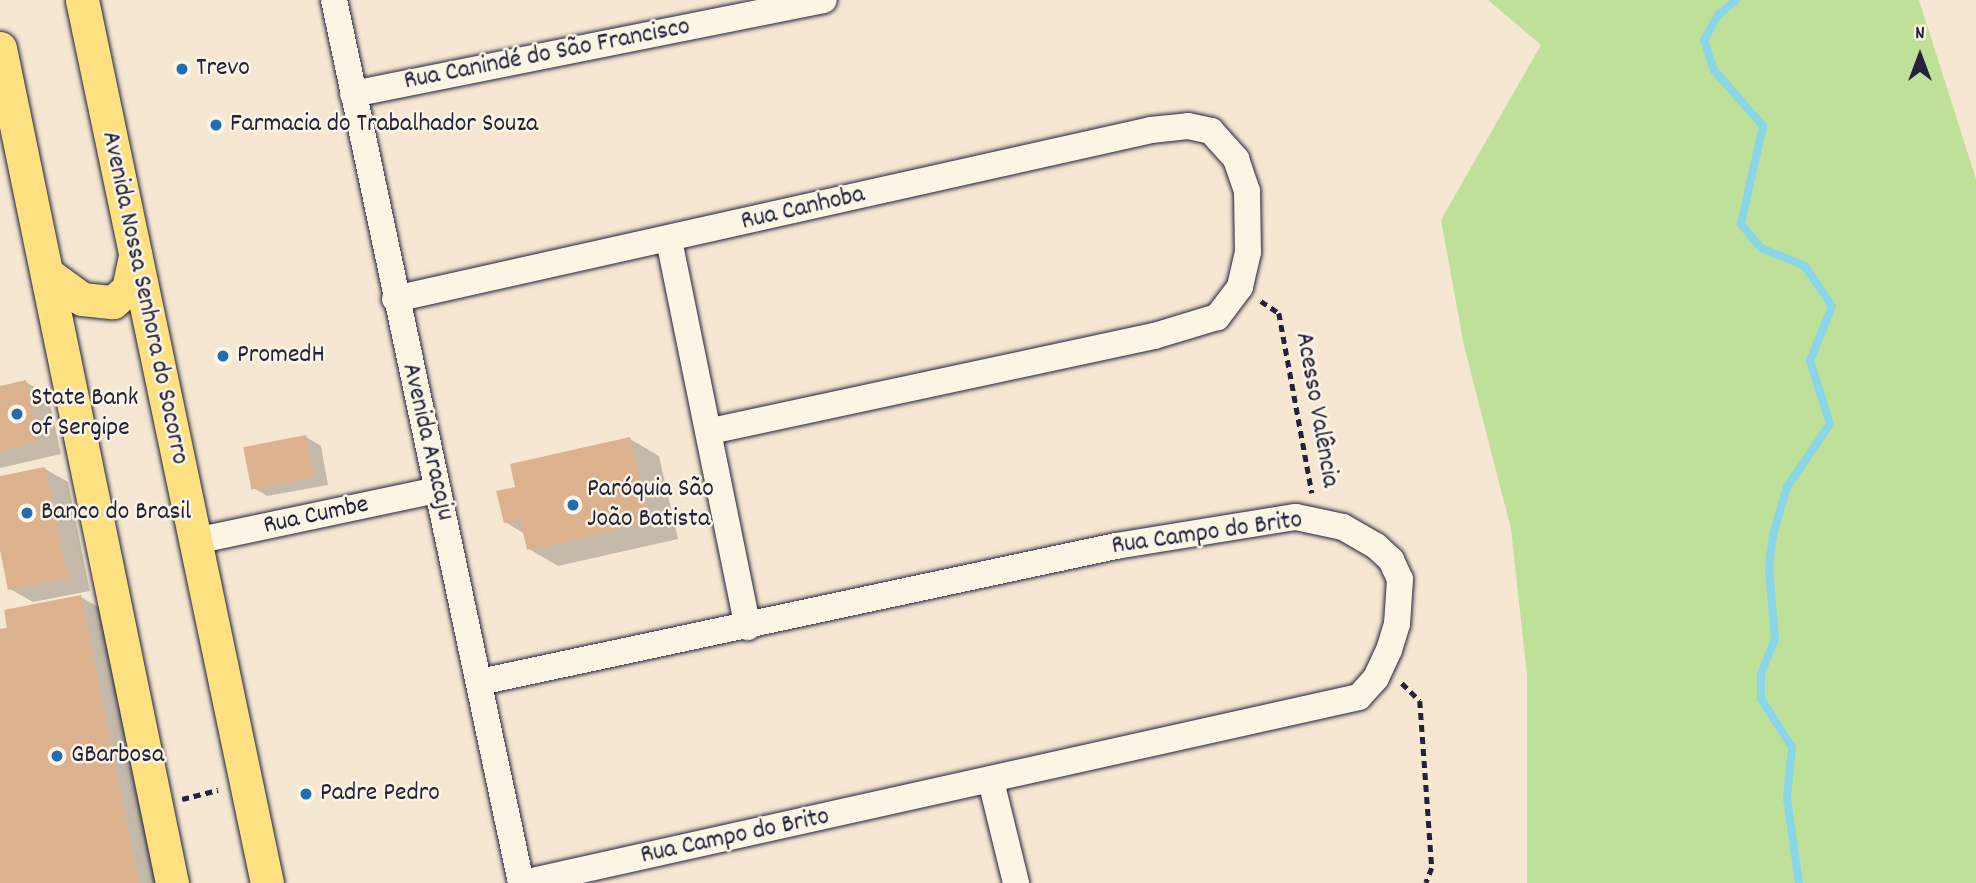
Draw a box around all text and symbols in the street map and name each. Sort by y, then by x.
street label: Rua Canindé do São Francisco [401,12,693,98]
north arrow [1885,21,1955,91]
text: N [1915,21,1925,48]
place label: Trevo [196,53,250,85]
marker: Trevo [174,61,190,77]
place label: Farmacia do Trabalhador Souza [230,109,538,141]
marker: Farmacia do Trabalhador Souza [208,117,224,133]
street label: Avenida Nossa Senhora do Socorro [93,129,195,467]
street label: Rua Canhoba [738,180,868,238]
street label: Acesso Valência [1287,330,1345,490]
place label: PromedH [237,340,325,372]
marker: PromedH [215,348,231,364]
street label: Avenida Aracaju [394,360,460,524]
place label: State Bank of Sergipe [31,383,138,444]
marker: State Bank of Sergipe [9,406,25,422]
place label: Paróquia São João Batista [587,474,714,536]
street label: Rua Cumbe [261,490,371,542]
place label: Banco do Brasil [41,497,191,529]
marker: Paróquia São João Batista [565,497,581,513]
marker: Banco do Brasil [19,505,35,521]
street label: Rua Campo do Brito [1110,505,1304,563]
place label: GBarbosa [71,740,164,772]
marker: GBarbosa [49,748,65,764]
place label: Padre Pedro [320,778,440,810]
marker: Padre Pedro [298,786,314,802]
street label: Rua Campo do Brito [638,802,832,872]

